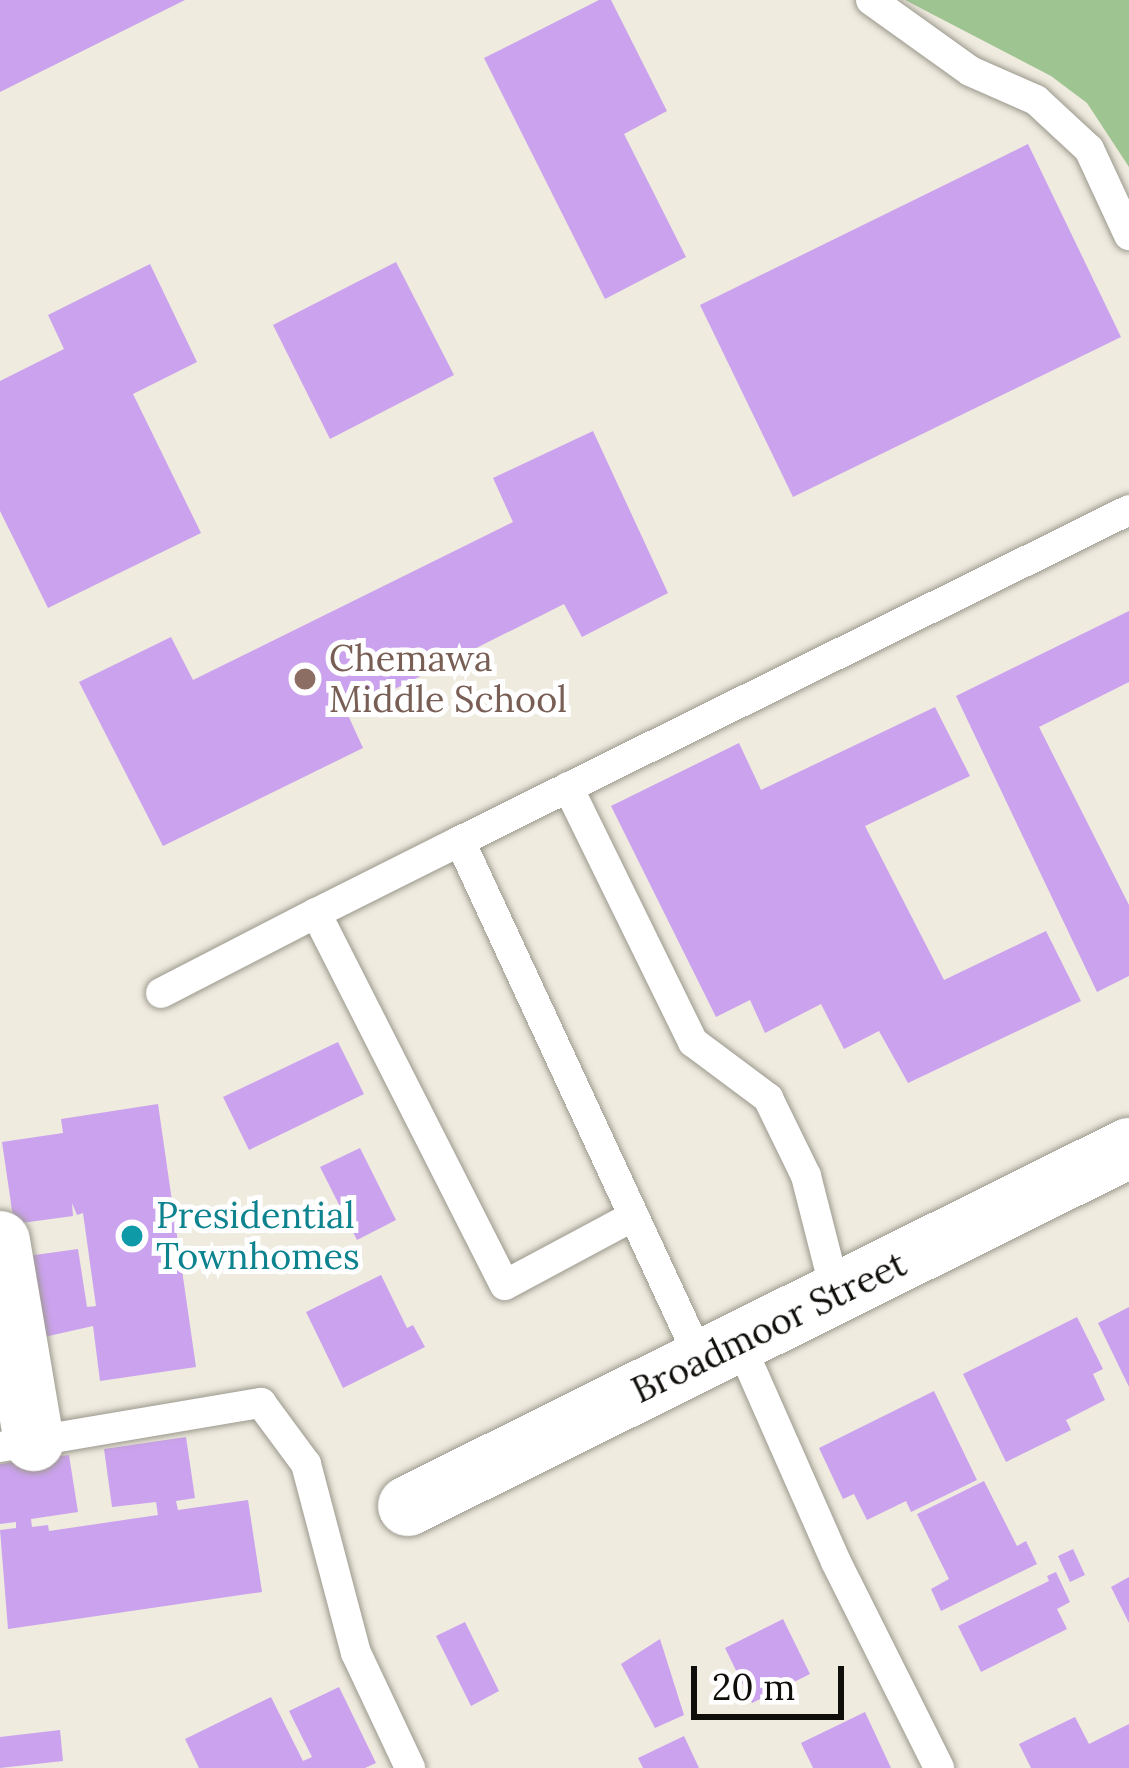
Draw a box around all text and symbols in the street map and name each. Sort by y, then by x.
place label: Chemawa Middle School [329,636,567,721]
marker: Chemawa Middle School [292,666,318,692]
place label: Presidential Townhomes [156,1193,360,1278]
marker: Presidential Townhomes [119,1223,145,1249]
street label: Broadmoor Street [625,1242,913,1412]
scale bar [697,1642,850,1716]
text: 20 m [712,1664,795,1710]

